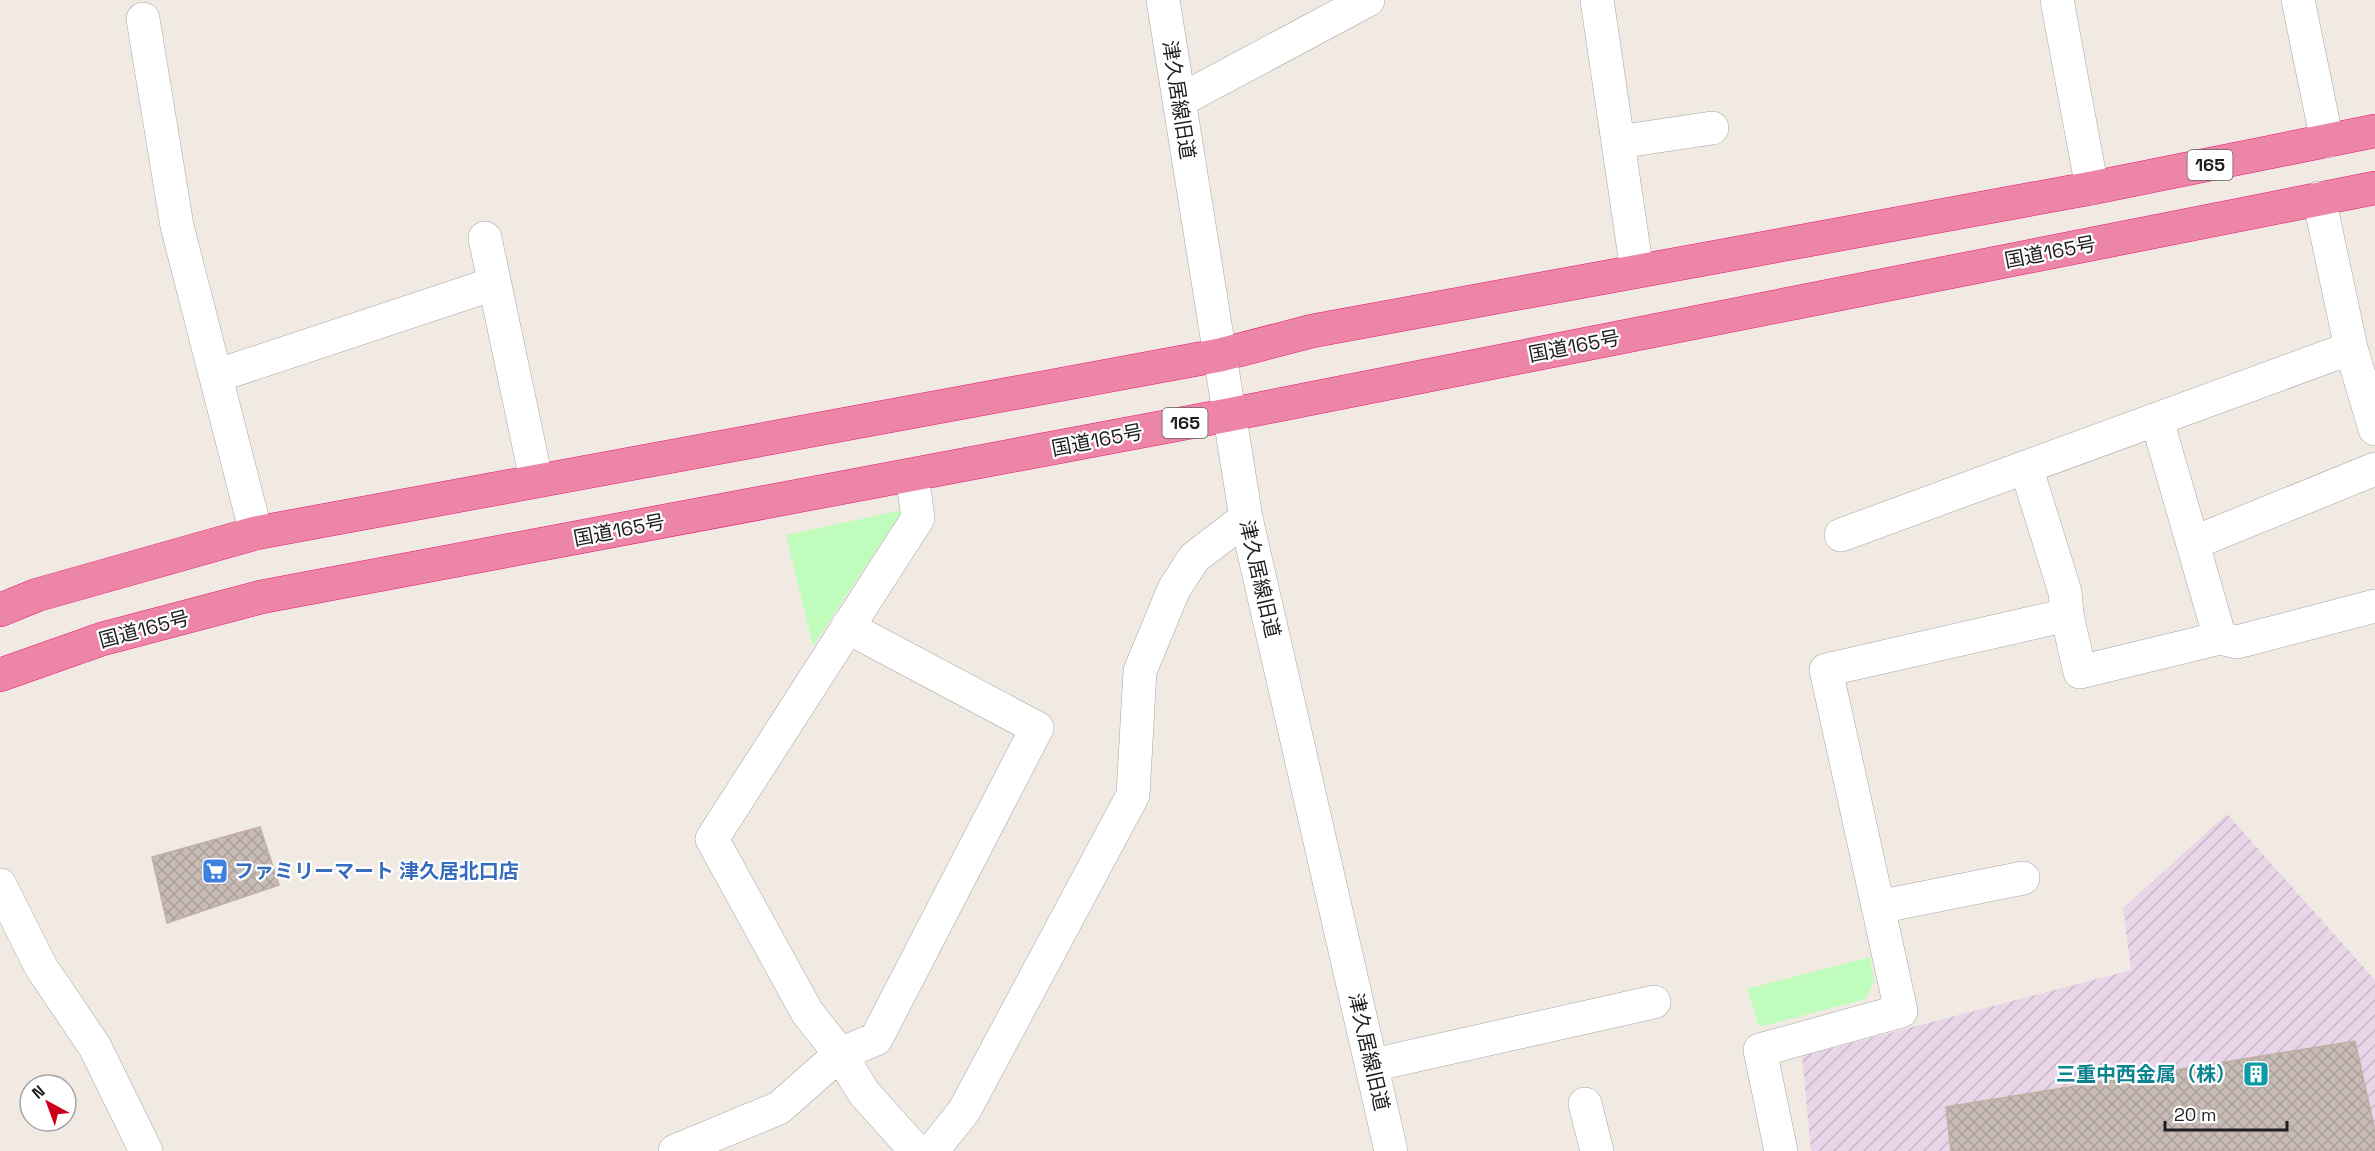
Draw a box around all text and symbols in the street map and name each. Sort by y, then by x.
street label: 津久居線旧道 [1157,39,1201,161]
road number: 165 [2188,150,2232,180]
street label: 国道165号 [2002,230,2098,274]
street label: 国道165号 [1526,324,1622,368]
road number: 165 [1162,408,1208,438]
street label: 国道165号 [1049,418,1145,462]
street label: 国道165号 [571,508,667,552]
street label: 津久居線旧道 [1234,518,1286,640]
street label: 国道165号 [96,604,192,654]
supermarket icon: ファミリーマート 津久居北口店 [200,856,230,886]
place label: ファミリーマート 津久居北口店 [234,858,519,884]
street label: 津久居線旧道 [1343,991,1395,1113]
building icon: 三重中西金属（株） [2241,1059,2271,1089]
place label: 三重中西金属（株） [2056,1061,2236,1087]
north arrow [18,1073,78,1133]
text: N [28,1081,49,1104]
scale bar [2165,1094,2286,1132]
text: 20 m [2174,1103,2217,1126]

